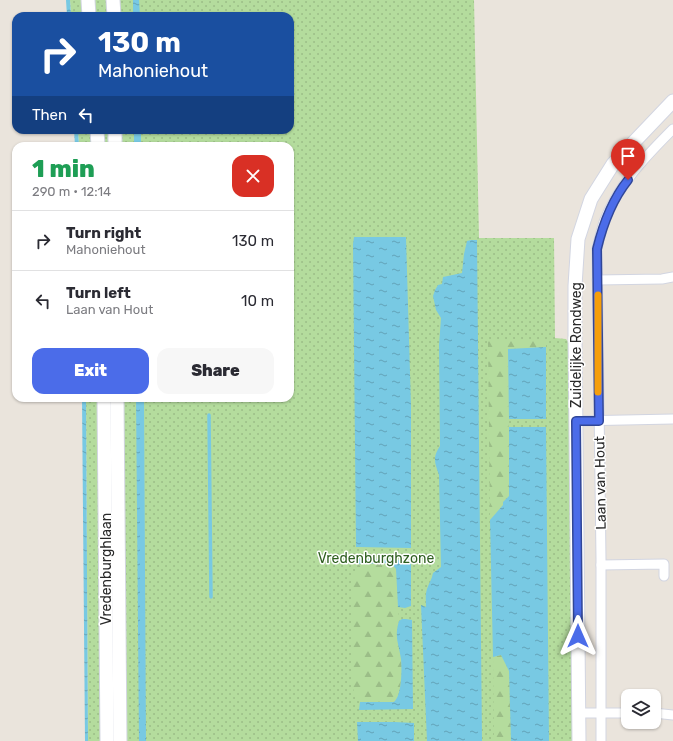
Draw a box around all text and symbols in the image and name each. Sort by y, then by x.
text: 130 m [98,26,181,59]
icon: right [32,28,84,80]
text: Mahoniehout [98,60,208,82]
icon: left [75,104,97,126]
text: Then [32,106,67,124]
pin [611,139,645,180]
icon: arrive [617,145,639,167]
text: 1 min [32,155,95,183]
button: close [232,155,274,197]
text: 290 m · 12:14 [32,184,111,199]
text: Turn right [66,224,141,242]
icon: right [32,230,54,252]
text: 130 m [232,232,274,250]
text: Mahoniehout [66,242,145,257]
street label: Zuidelijke Rondweg [568,282,585,408]
text: Turn left [66,284,131,302]
icon: left [32,290,54,312]
text: 10 m [241,292,274,310]
text: Laan van Hout [66,302,153,317]
button: Exit [32,348,149,394]
button: Share [157,348,274,394]
street label: Laan van Hout [591,435,610,530]
street label: Vredenburghlaan [98,513,115,625]
park label: Vredenburghzone [318,550,434,567]
position arrow [557,615,599,657]
map controls [621,689,661,729]
button: layers [621,689,661,729]

